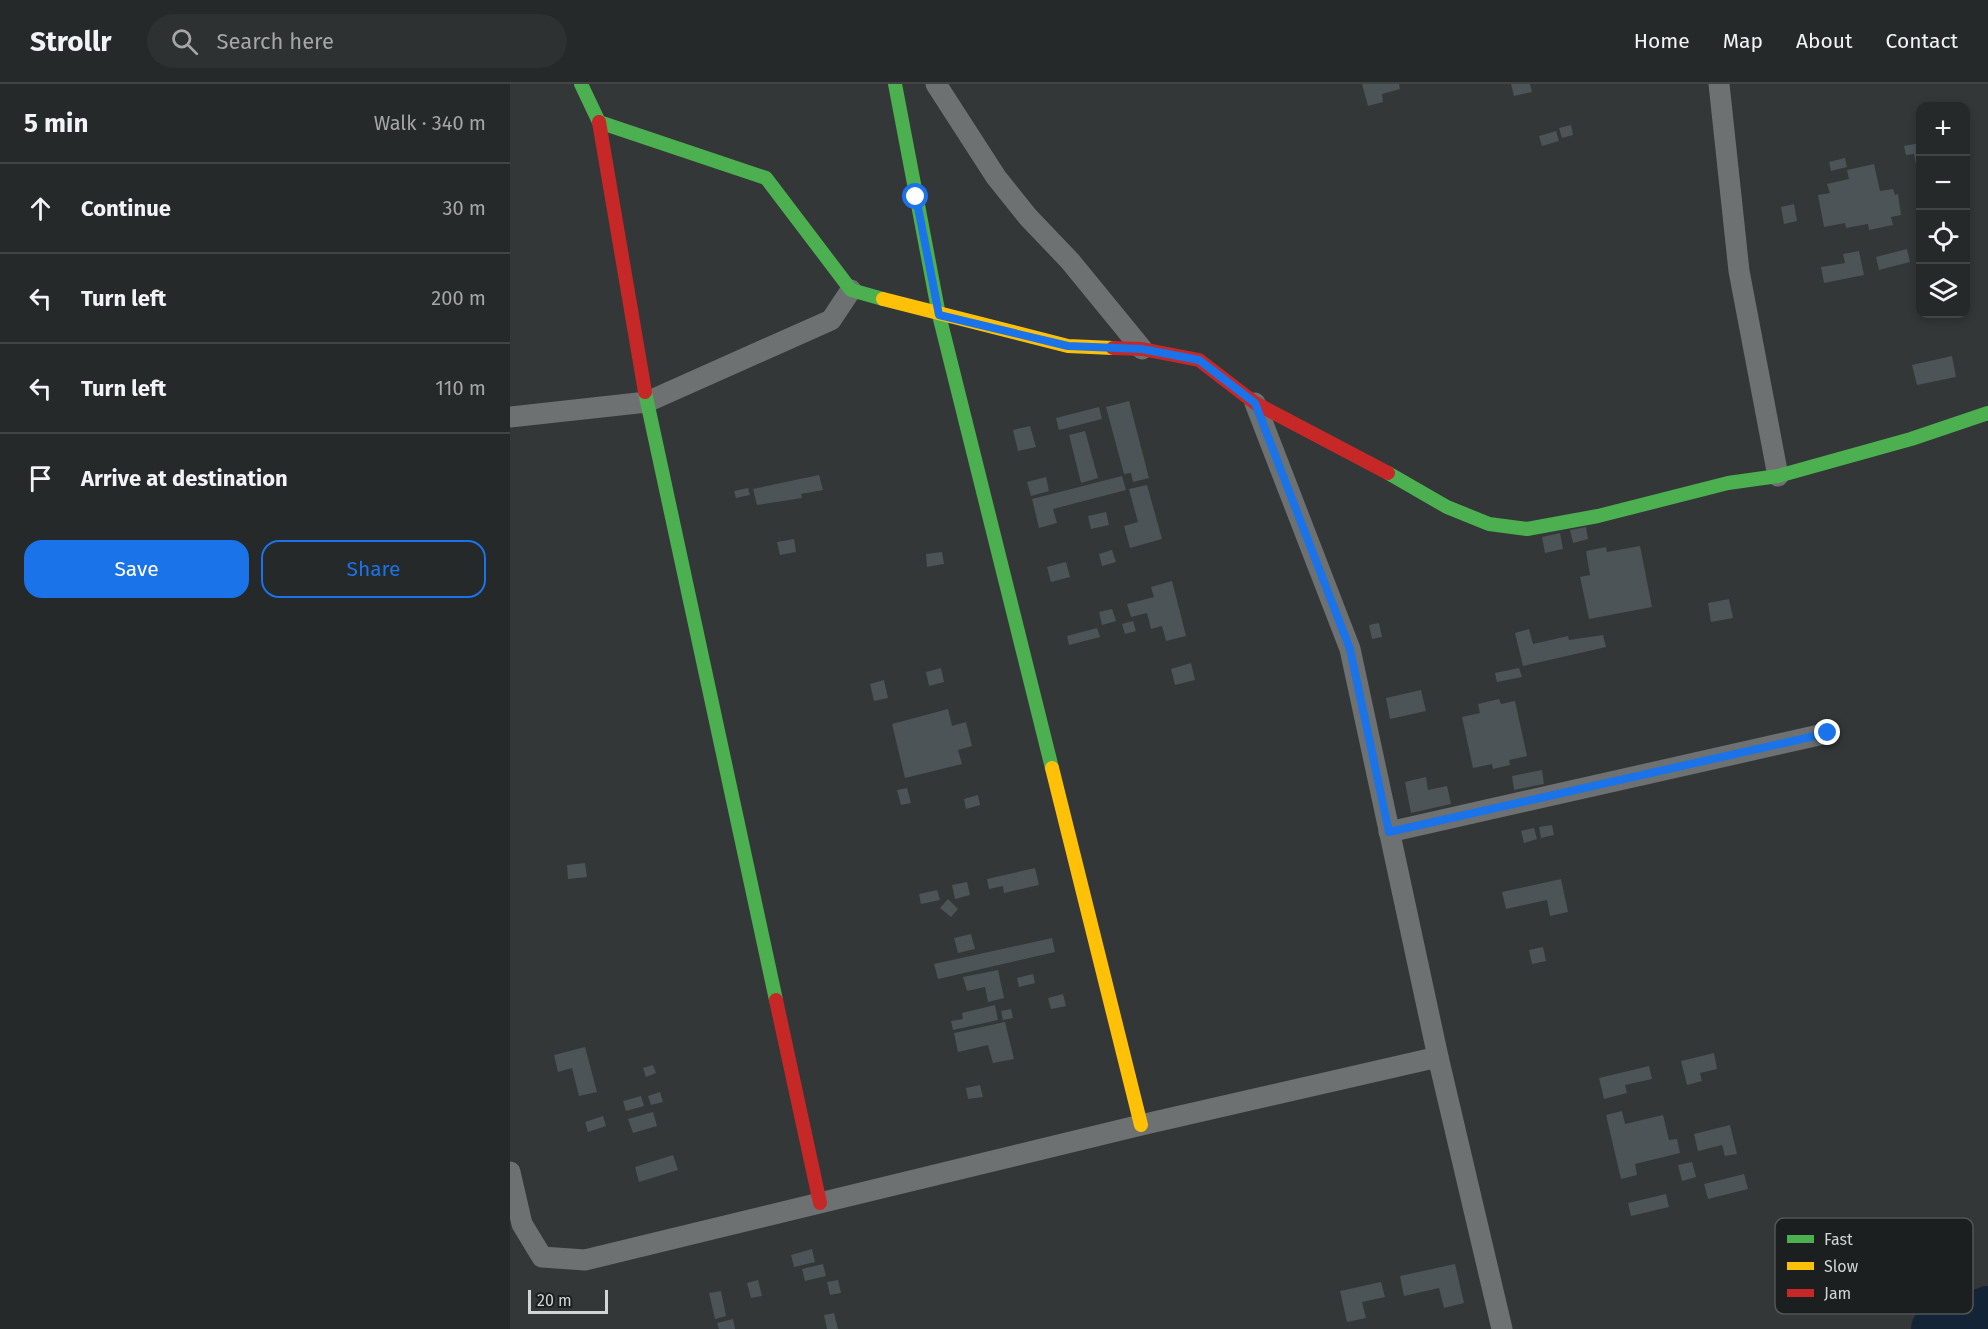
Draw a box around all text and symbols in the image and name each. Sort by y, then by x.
search box [147,14,567,68]
text: Strollr [30,25,111,58]
icon: search [168,25,201,58]
text: Search here [216,28,334,55]
text: Home [1634,28,1690,54]
text: Map [1723,28,1763,54]
text: About [1796,28,1853,54]
text: Contact [1886,28,1958,54]
map controls [1916,102,1970,318]
button: + [1916,102,1970,156]
text: 5 min [24,108,88,139]
text: Walk · 340 m [374,111,486,135]
button: − [1916,156,1970,210]
route start [902,183,928,209]
icon: ahead [24,192,57,225]
text: Continue [81,195,171,222]
text: 30 m [442,196,486,220]
button: locate [1916,210,1970,264]
button: layers [1916,264,1970,318]
icon: left [24,282,57,315]
text: Turn left [81,285,166,312]
text: 200 m [431,286,486,310]
icon: left [24,372,57,405]
text: Turn left [81,375,166,402]
text: 110 m [435,376,486,400]
icon: arrive [24,462,57,495]
text: Arrive at destination [81,465,288,492]
button: Save [24,540,249,598]
button: Share [261,540,486,598]
route end [1814,719,1840,745]
legend [1775,1218,1973,1314]
text: Fast [1824,1230,1853,1249]
text: Slow [1824,1257,1859,1276]
text: Jam [1824,1284,1851,1303]
scale bar [528,1287,608,1314]
text: 20 m [537,1291,572,1310]

